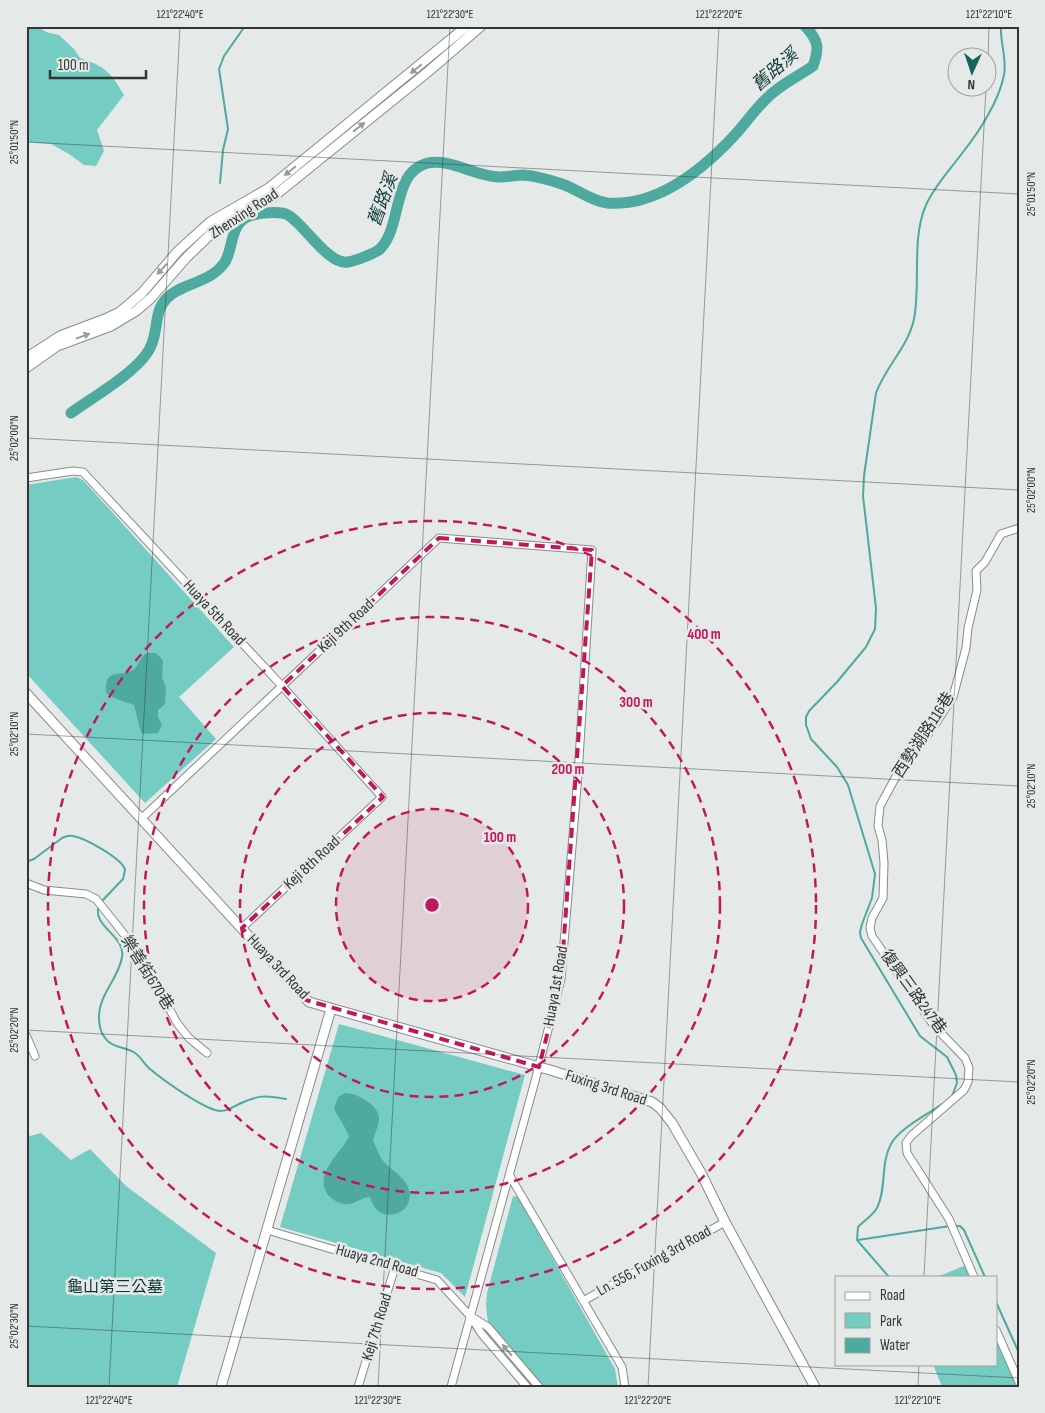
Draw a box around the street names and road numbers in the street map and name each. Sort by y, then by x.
street label: Zhenxing Road [206,185,282,243]
street label: Huaya 5th Road [179,576,249,650]
street label: Keji 9th Road [314,595,378,657]
street label: 西勢湖路116巷 [889,689,959,781]
street label: Keji 8th Road [280,832,344,894]
street label: Huaya 3rd Road [243,930,313,1004]
street label: 樂善街670巷 [117,932,177,1014]
street label: Huaya 1st Road [540,944,572,1028]
street label: 復興三路247巷 [876,946,950,1038]
street label: Fuxing 3rd Road [563,1066,649,1110]
street label: Ln. 556, Fuxing 3rd Road [593,1222,715,1300]
street label: Huaya 2nd Road [334,1240,420,1282]
street label: Keji 7th Road [358,1291,396,1363]

